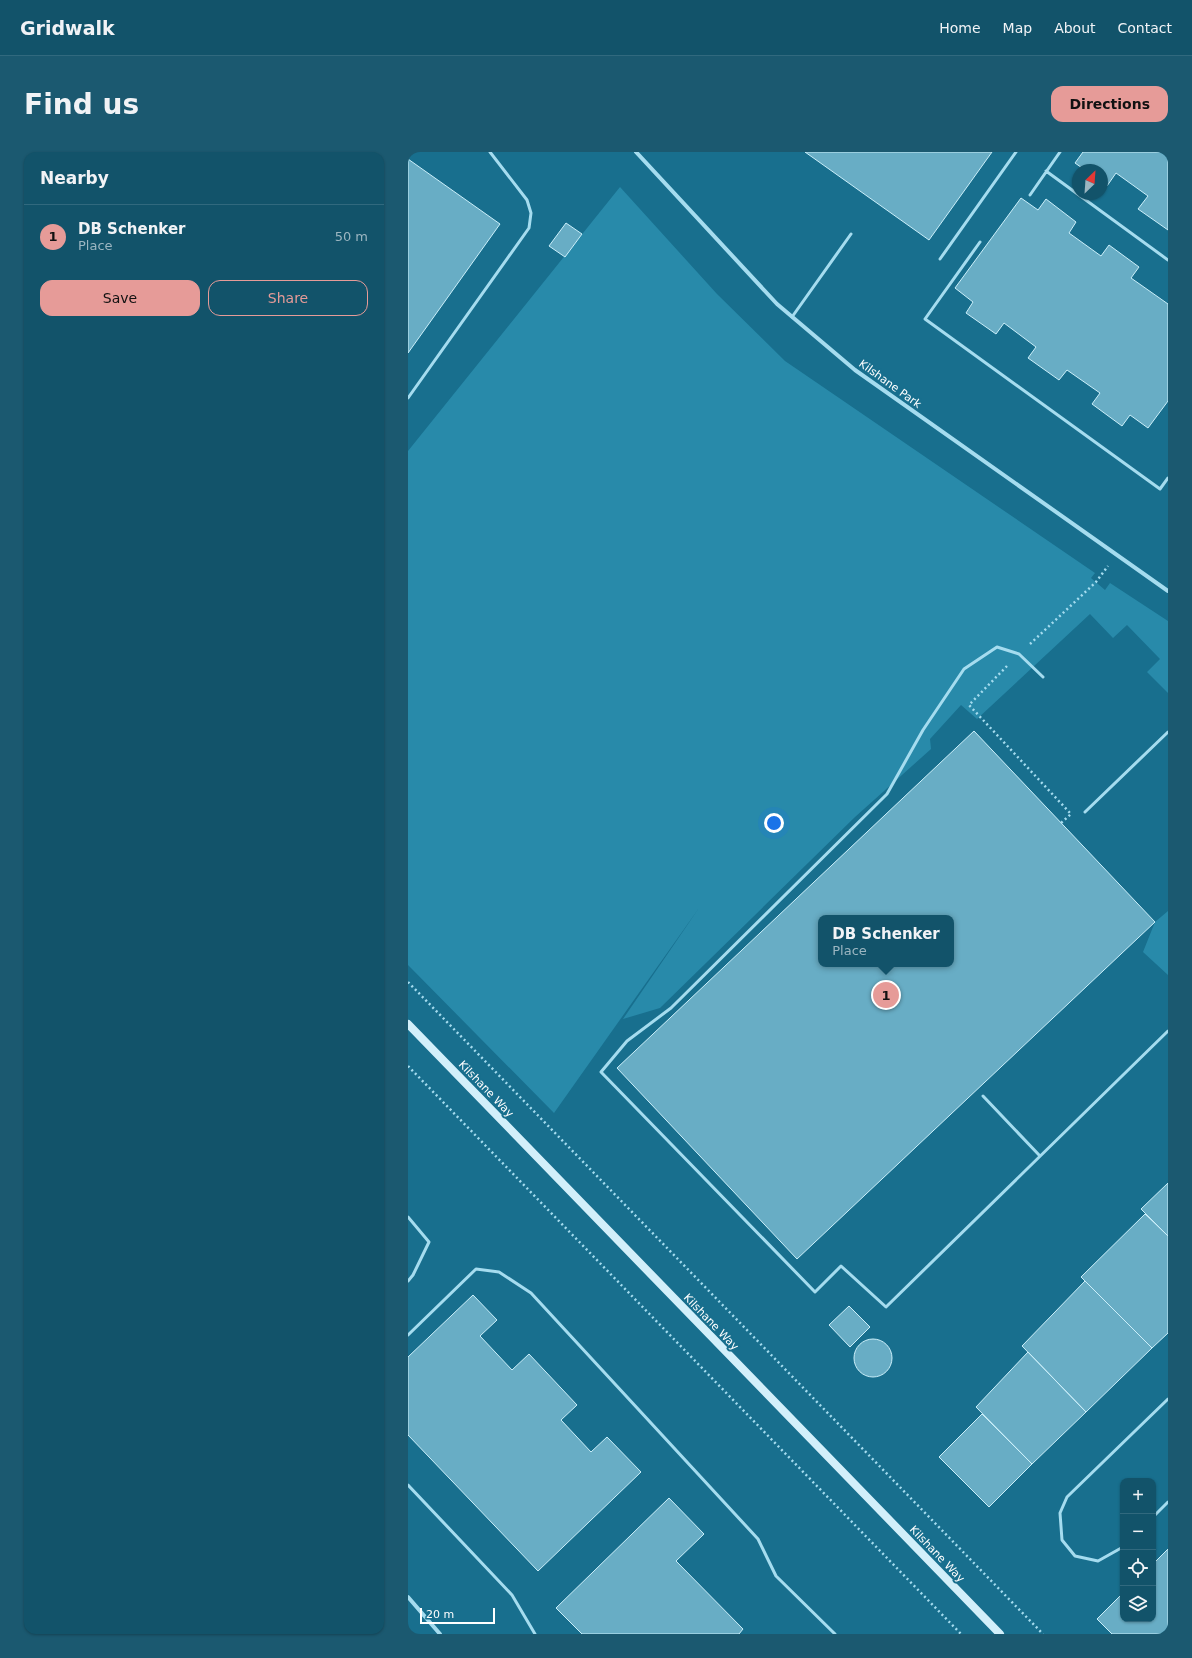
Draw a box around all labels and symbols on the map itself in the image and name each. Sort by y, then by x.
north arrow [1072,164,1108,200]
street label: Kilshane Park [856,357,924,411]
your location [764,813,784,833]
pin: 1 [873,980,899,1010]
street label: Kilshane Way [456,1058,517,1120]
street label: Kilshane Way [681,1291,742,1353]
street label: Kilshane Way [907,1523,968,1585]
scale bar [420,1606,495,1625]

